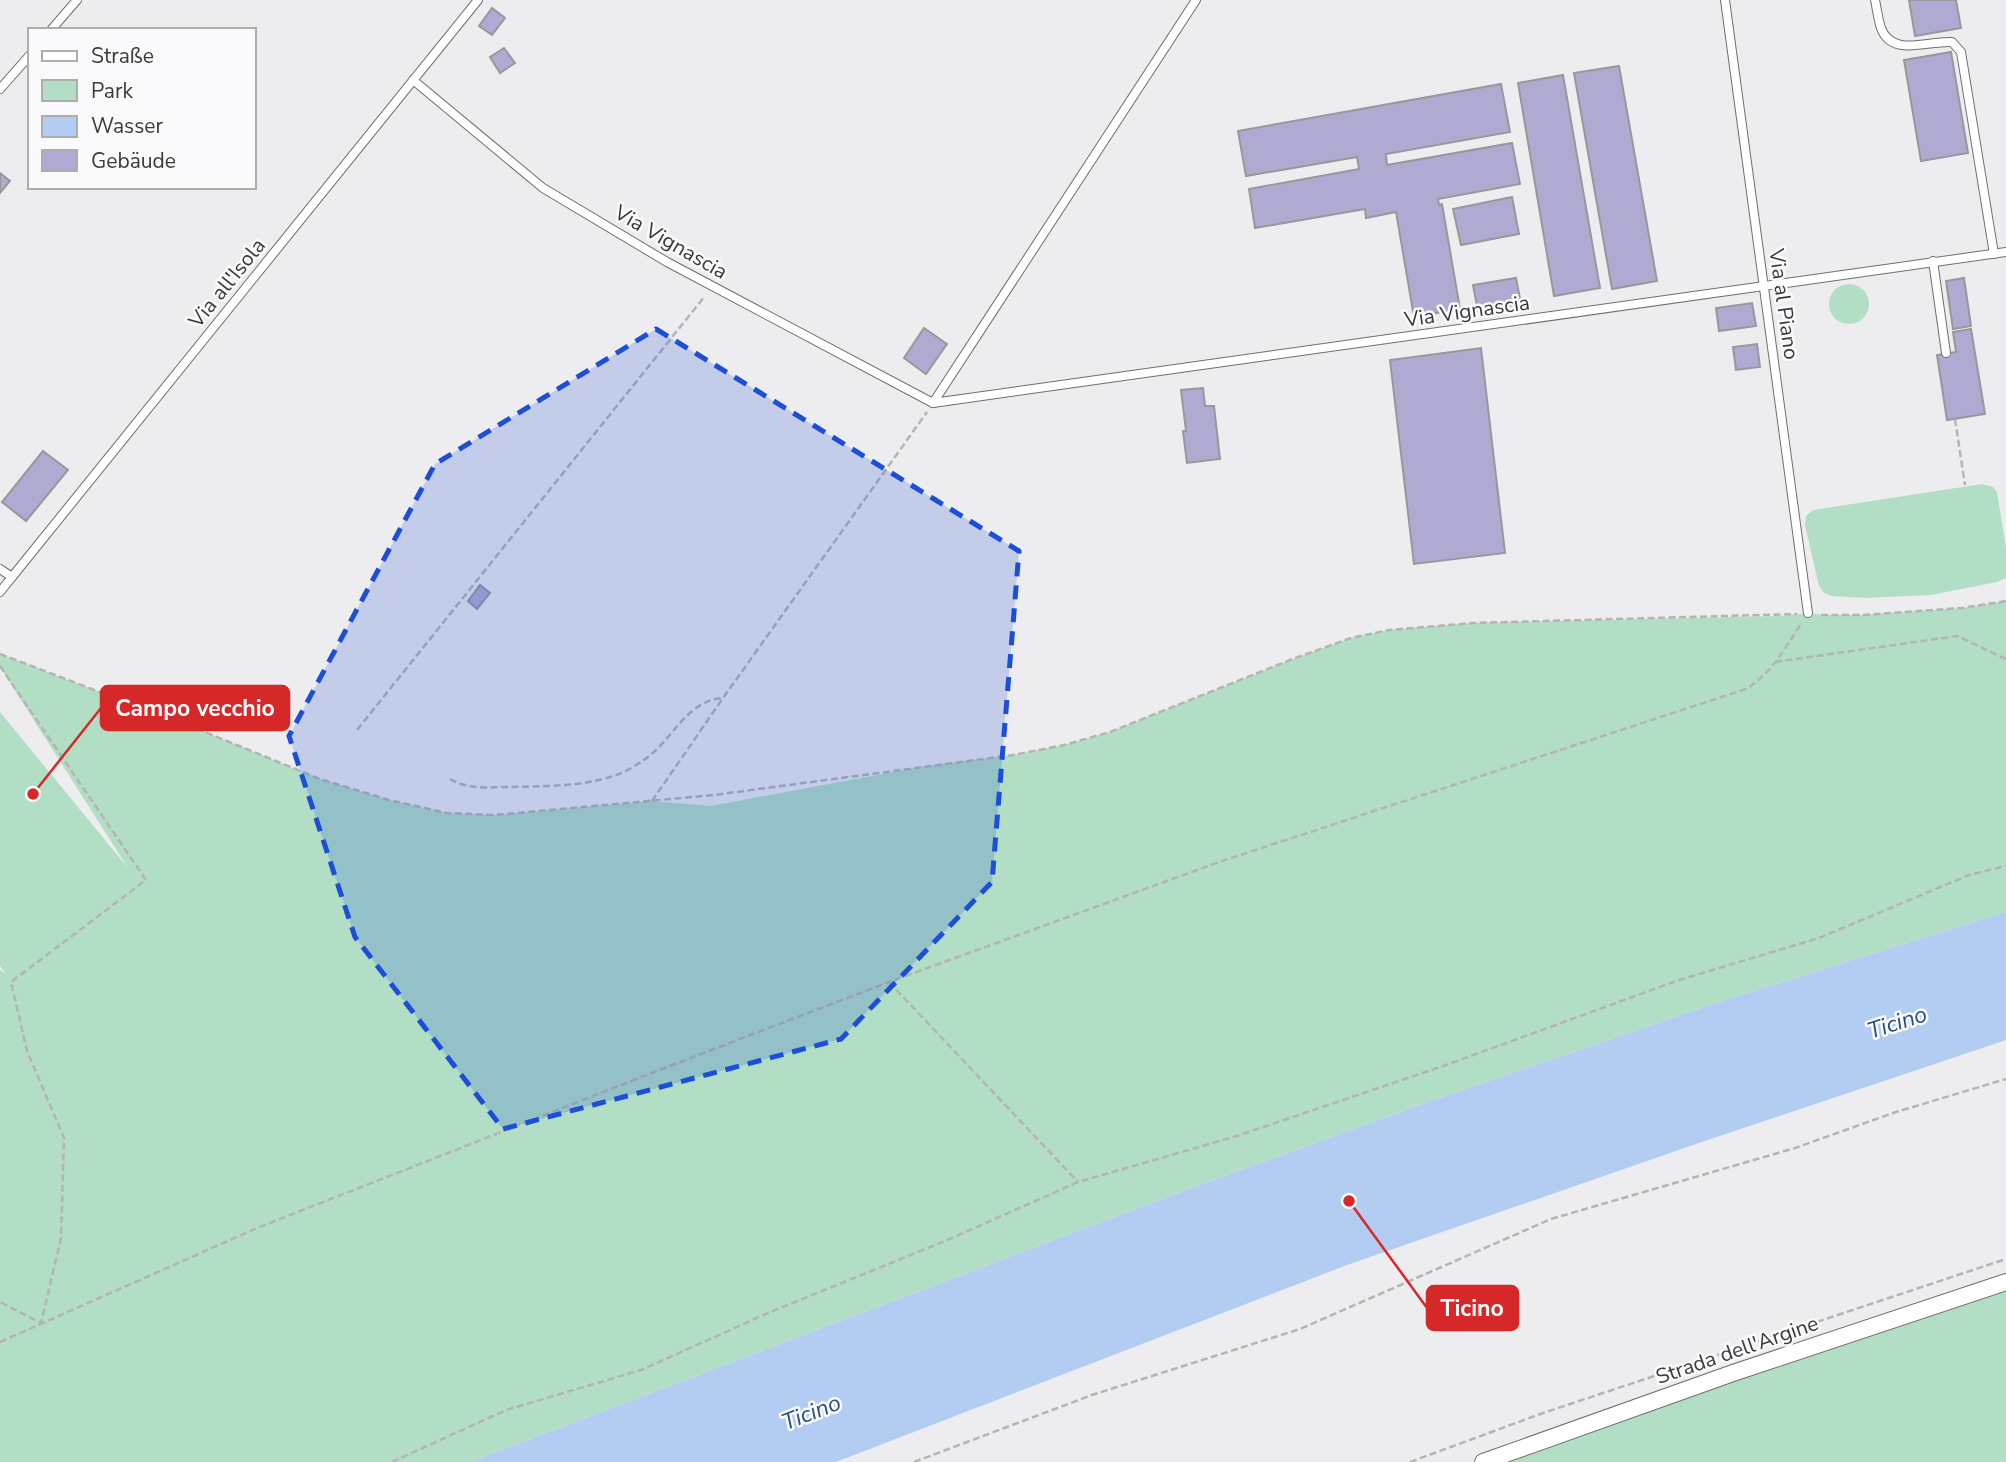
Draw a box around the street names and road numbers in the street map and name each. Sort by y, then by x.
street label: Via Vignascia [608,198,733,286]
street label: Via all'Isola [182,232,272,334]
street label: Via al Piano [1762,246,1806,361]
street label: Via Vignascia [1401,288,1532,334]
street label: Strada dell'Argine [1652,1309,1822,1391]

